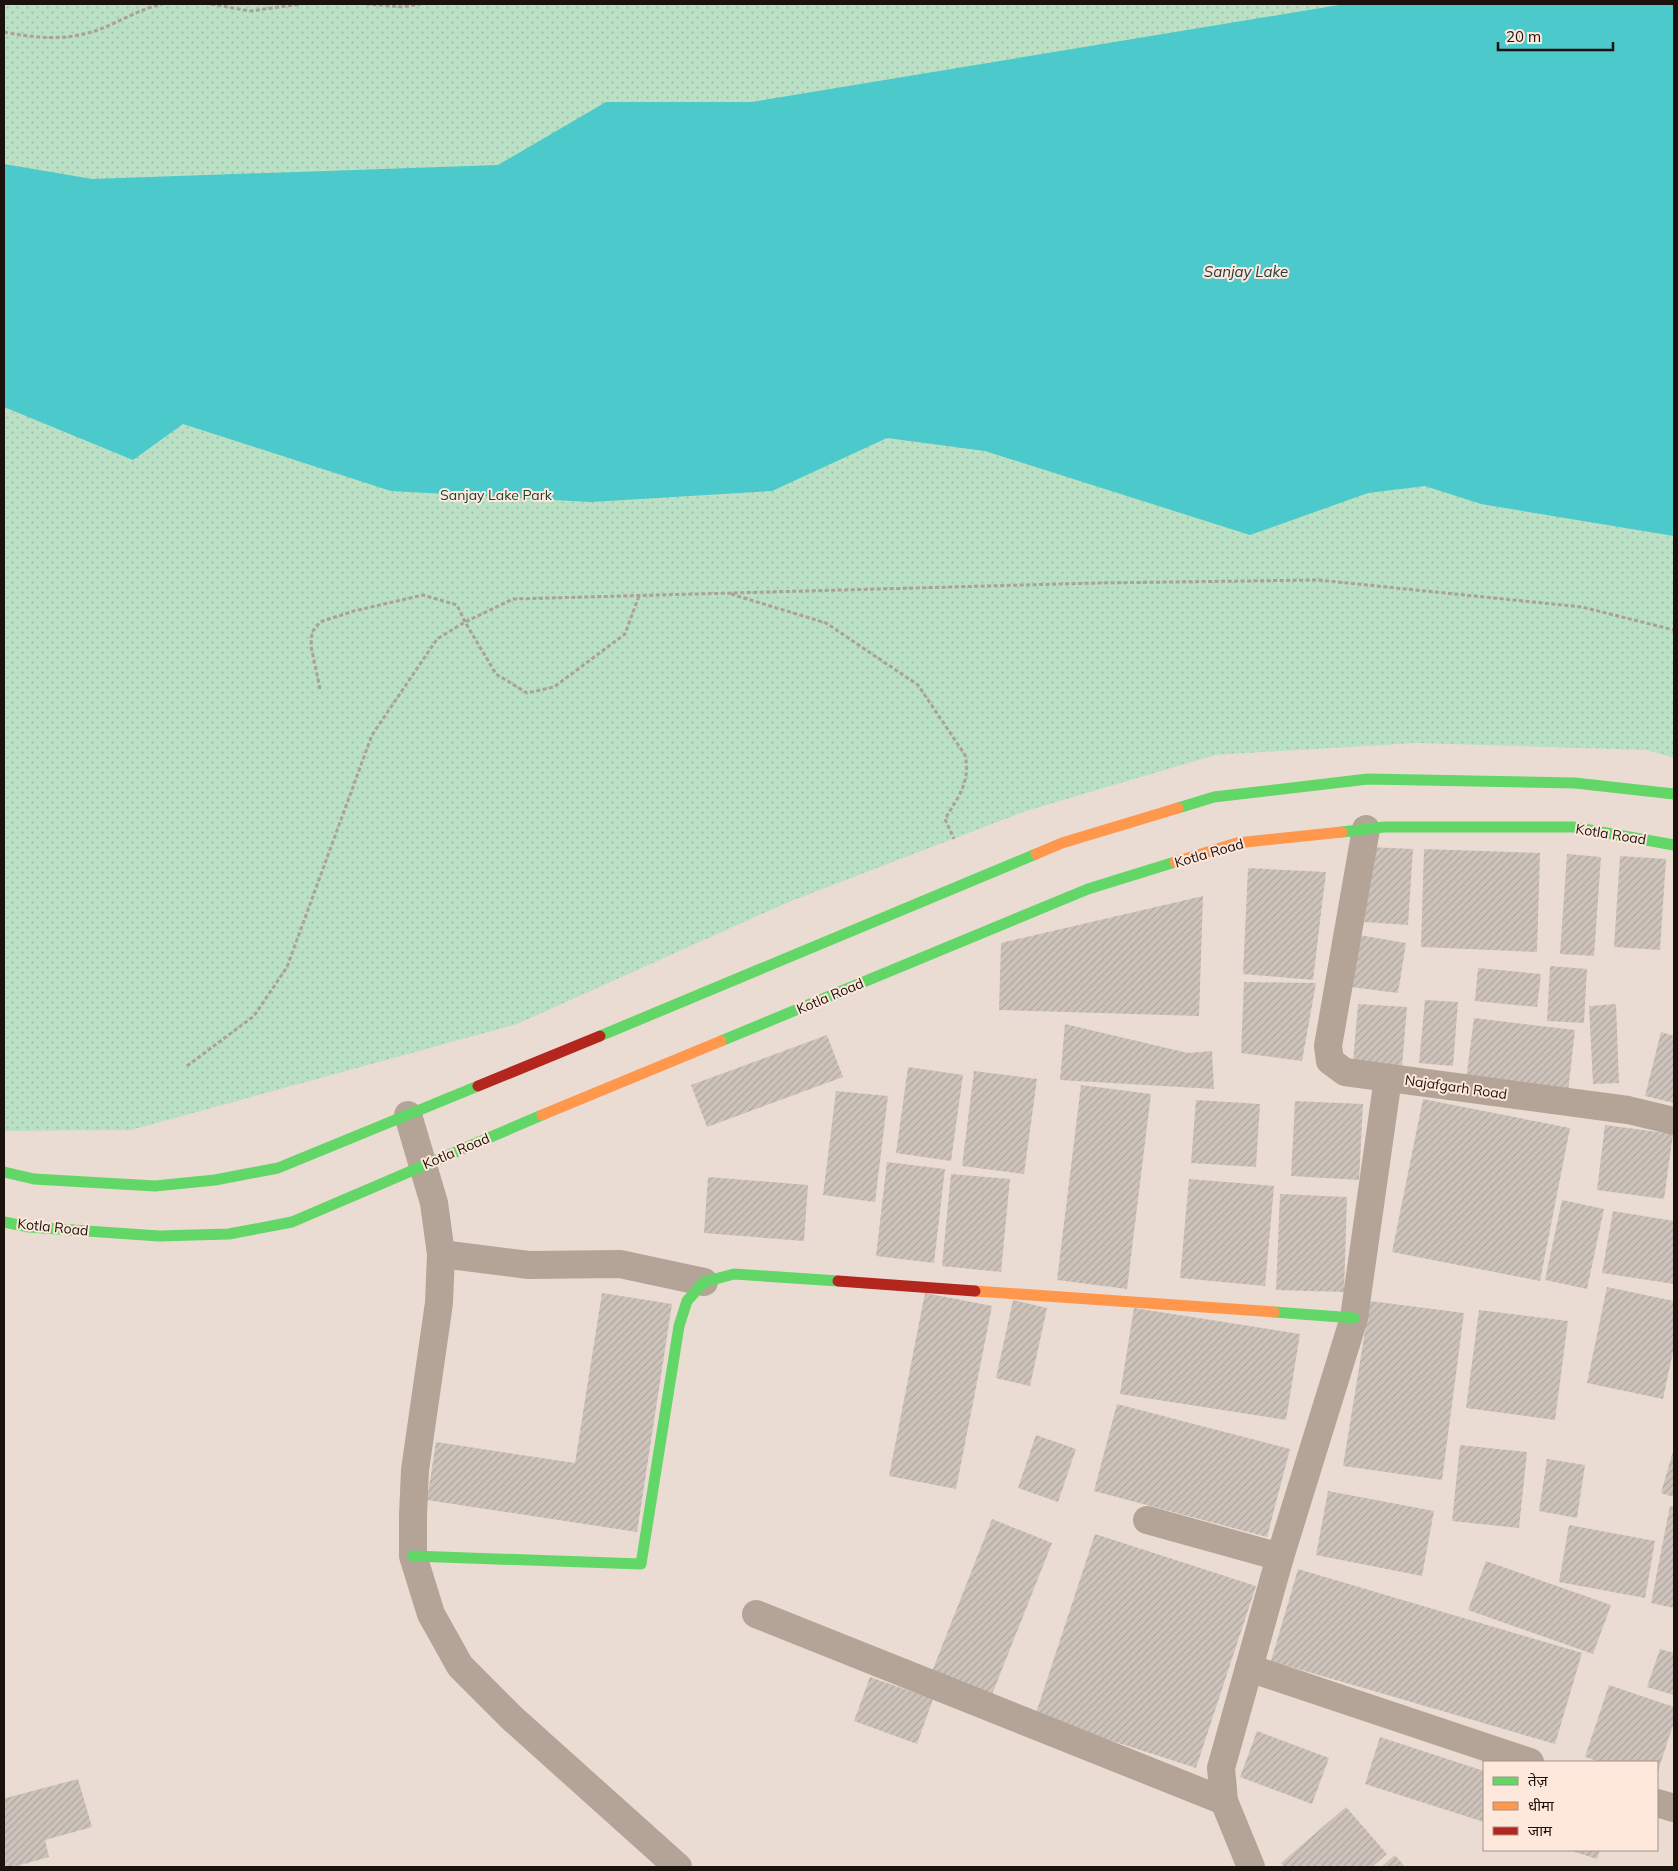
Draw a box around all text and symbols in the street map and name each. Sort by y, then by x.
scale bar [1498,20,1613,52]
text: 20 m [1506,27,1541,46]
water label: Sanjay Lake [1204,262,1288,281]
park label: Sanjay Lake Park [440,486,553,504]
street label: Kotla Road [1574,820,1648,848]
street label: Kotla Road [1172,835,1246,871]
street label: Kotla Road [794,974,866,1018]
street label: Najafgarh Road [1404,1071,1508,1103]
street label: Kotla Road [420,1129,492,1173]
street label: Kotla Road [17,1214,89,1240]
legend [1483,1761,1658,1851]
text: तेज़ [1528,1771,1549,1790]
text: धीमा [1528,1796,1555,1815]
text: जाम [1528,1821,1553,1840]

